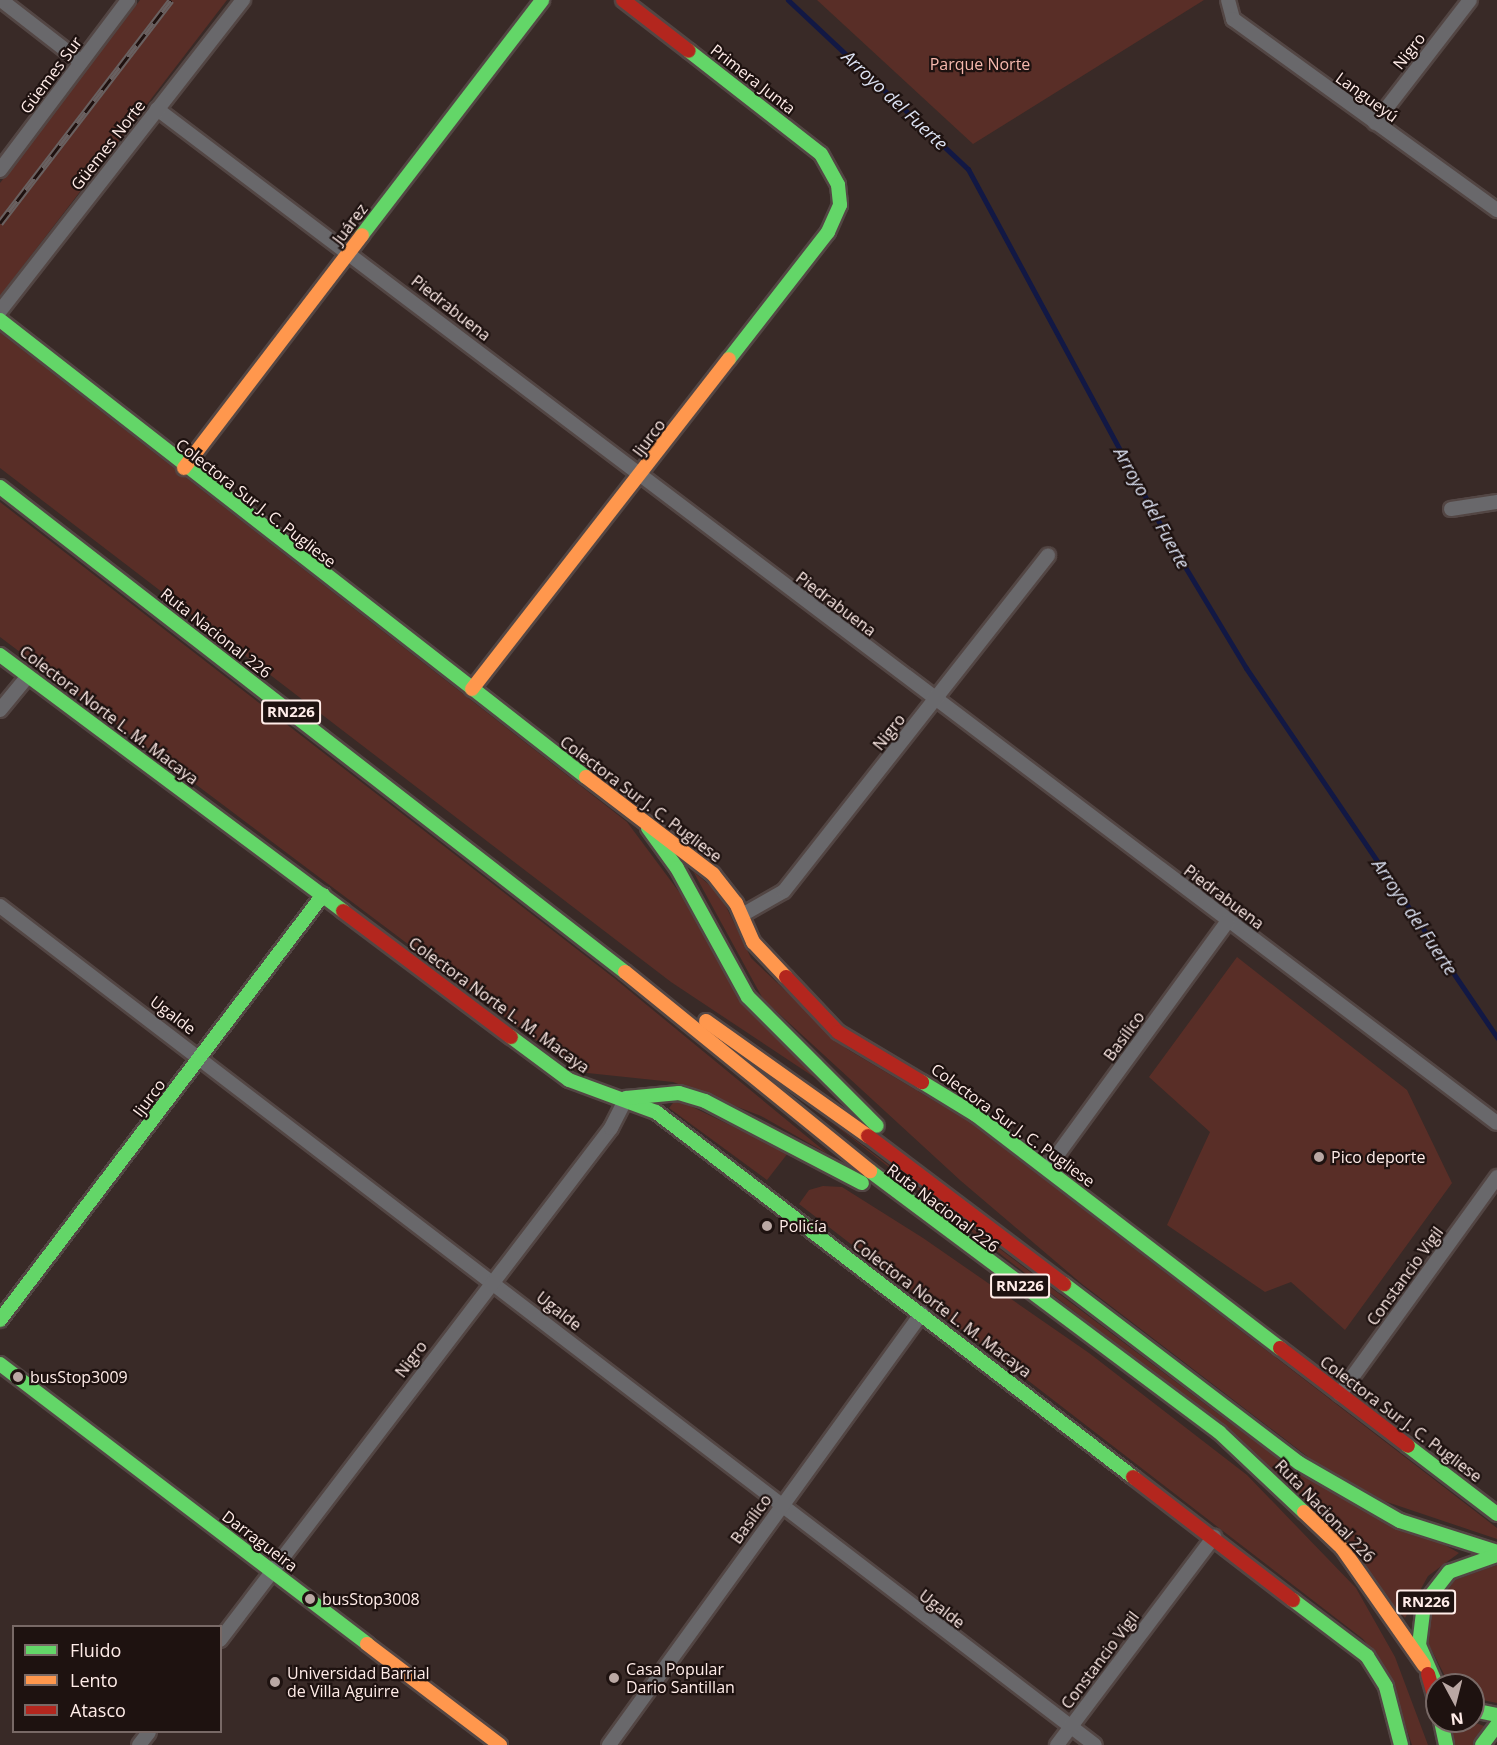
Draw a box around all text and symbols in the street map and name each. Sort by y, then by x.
street label: Nigro [1389,29,1429,73]
street label: Güemes Sur [16,33,86,117]
street label: Primera Junta [707,40,799,118]
water label: Arroyo del Fuerte [838,46,952,154]
park label: Parque Norte [930,54,1030,74]
street label: Langueyú [1332,68,1402,126]
street label: Güemes Norte [67,96,149,194]
street label: Juárez [328,200,372,248]
street label: Piedrabuena [408,271,494,345]
street label: Ijurco [629,415,669,461]
street label: Colectora Sur J. C. Pugliese [172,435,340,571]
water label: Arroyo del Fuerte [1110,443,1194,573]
street label: Piedrabuena [792,568,880,640]
street label: Ruta Nacional 226 [157,584,275,682]
street label: Colectora Norte L. M. Macaya [16,642,202,788]
road number: RN226 [261,700,321,724]
street label: Nigro [869,710,909,754]
street label: Colectora Sur J. C. Pugliese [556,732,726,866]
water label: Arroyo del Fuerte [1368,855,1462,979]
street label: Piedrabuena [1180,861,1268,933]
street label: Colectora Norte L. M. Macaya [405,933,593,1077]
street label: Ugalde [146,992,200,1038]
street label: Basílico [1100,1008,1148,1064]
street label: Colectora Sur J. C. Pugliese [927,1059,1099,1191]
street label: Ijurco [129,1075,169,1121]
place label: Pico deporte [1331,1147,1426,1167]
marker: Pico deporte [1312,1150,1326,1164]
street label: Ruta Nacional 226 [883,1160,1003,1256]
place label: Policía [779,1216,827,1236]
marker: Policía [760,1219,774,1233]
street label: Constancio Vigil [1363,1223,1447,1329]
street label: Colectora Norte L. M. Macaya [849,1235,1035,1381]
road number: RN226 [990,1274,1050,1298]
street label: Ugalde [533,1287,585,1335]
street label: Nigro [391,1337,431,1381]
street label: Colectora Sur J. C. Pugliese [1316,1352,1486,1486]
place label: busStop3009 [30,1367,128,1387]
marker: busStop3009 [11,1370,25,1384]
street label: Ruta Nacional 226 [1271,1456,1379,1566]
street label: Basílico [727,1491,775,1547]
street label: Darragueira [219,1506,301,1576]
street label: Ugalde [915,1586,969,1632]
place label: busStop3008 [322,1589,420,1609]
road number: RN226 [1396,1590,1456,1614]
marker: busStop3008 [303,1592,317,1606]
street label: Constancio Vigil [1057,1607,1143,1713]
legend [12,1625,222,1733]
text: Fluido [70,1638,121,1662]
place label: Casa Popular Dario Santillan [626,1659,735,1697]
place label: Universidad Barrial de Villa Aguirre [287,1663,430,1701]
text: Lento [70,1668,118,1692]
marker: Casa Popular Dario Santillan [607,1671,621,1685]
north arrow [1425,1673,1485,1733]
marker: Universidad Barrial de Villa Aguirre [268,1675,282,1689]
text: Atasco [70,1698,126,1722]
text: N [1449,1707,1465,1731]

